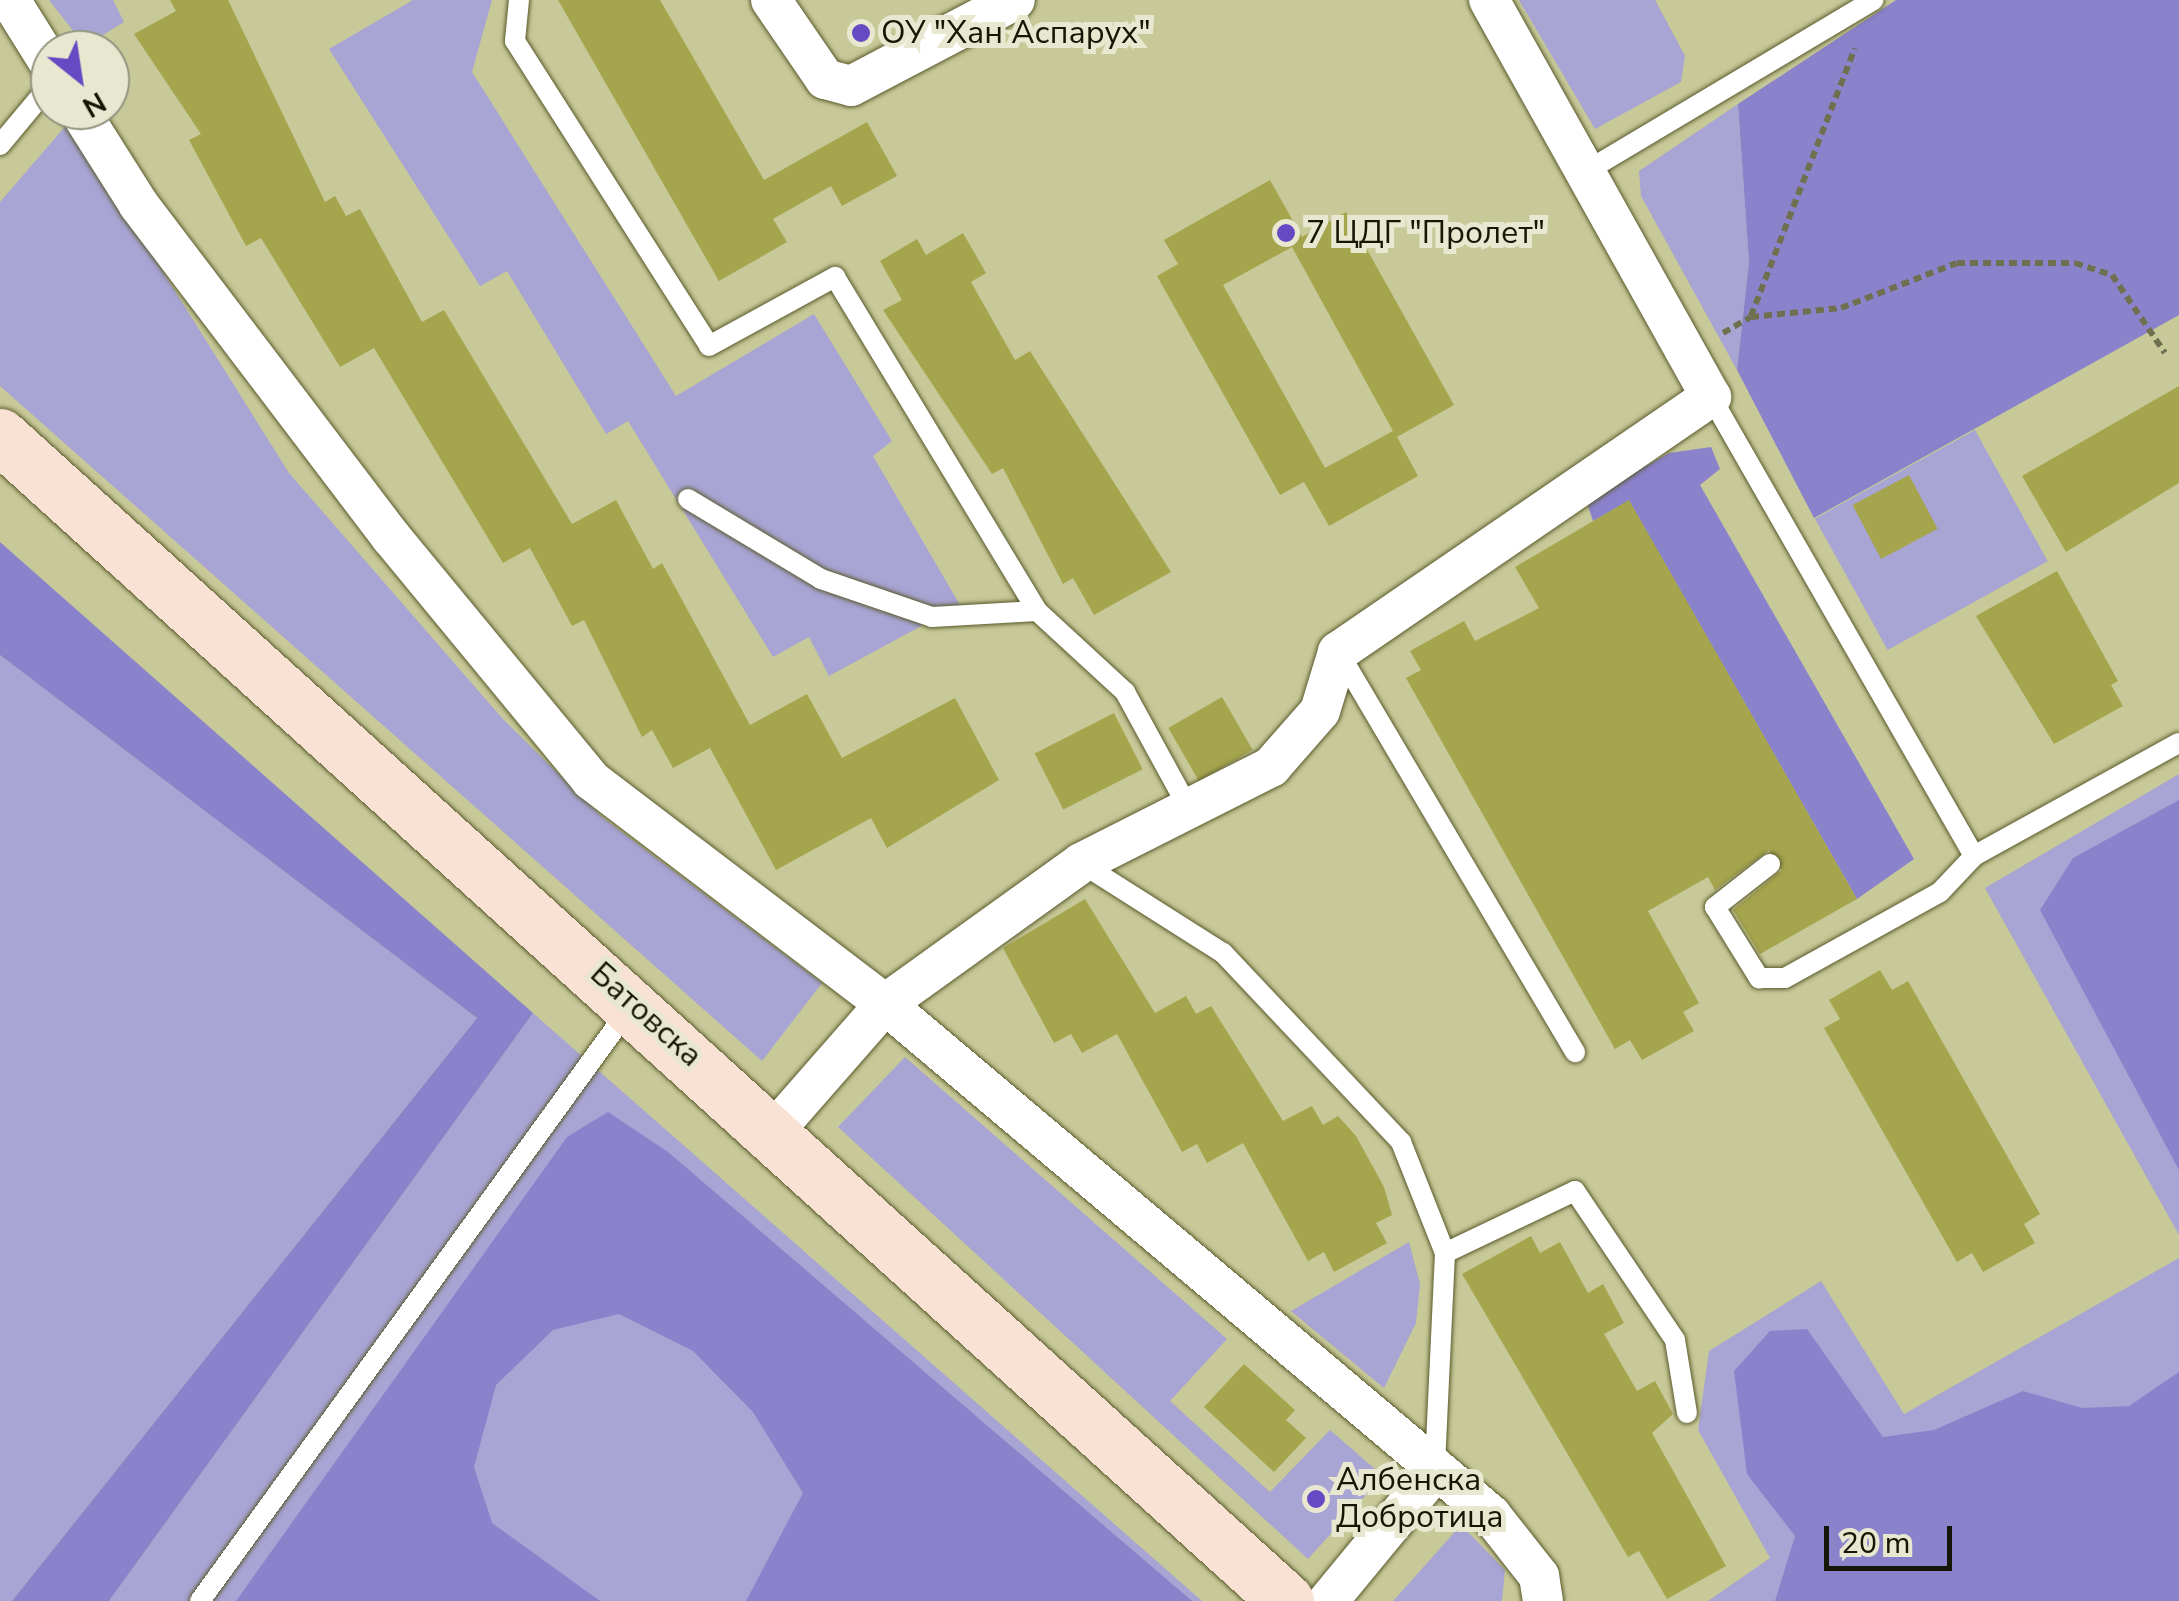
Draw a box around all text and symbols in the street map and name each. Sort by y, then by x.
place label: ОУ "Хан Аспарух" [881,14,1151,52]
marker: ОУ "Хан Аспарух" [850,22,872,44]
north arrow [30,30,130,130]
text: N [75,83,113,126]
place label: 7 ЦДГ "Пролет" [1306,214,1545,252]
marker: 7 ЦДГ "Пролет" [1275,222,1297,244]
street label: Батовска [582,955,710,1075]
place label: Албенска Добротица [1336,1462,1503,1537]
marker: Албенска Добротица [1305,1488,1327,1510]
scale bar [1829,1506,1956,1568]
text: 20 m [1841,1523,1910,1564]

